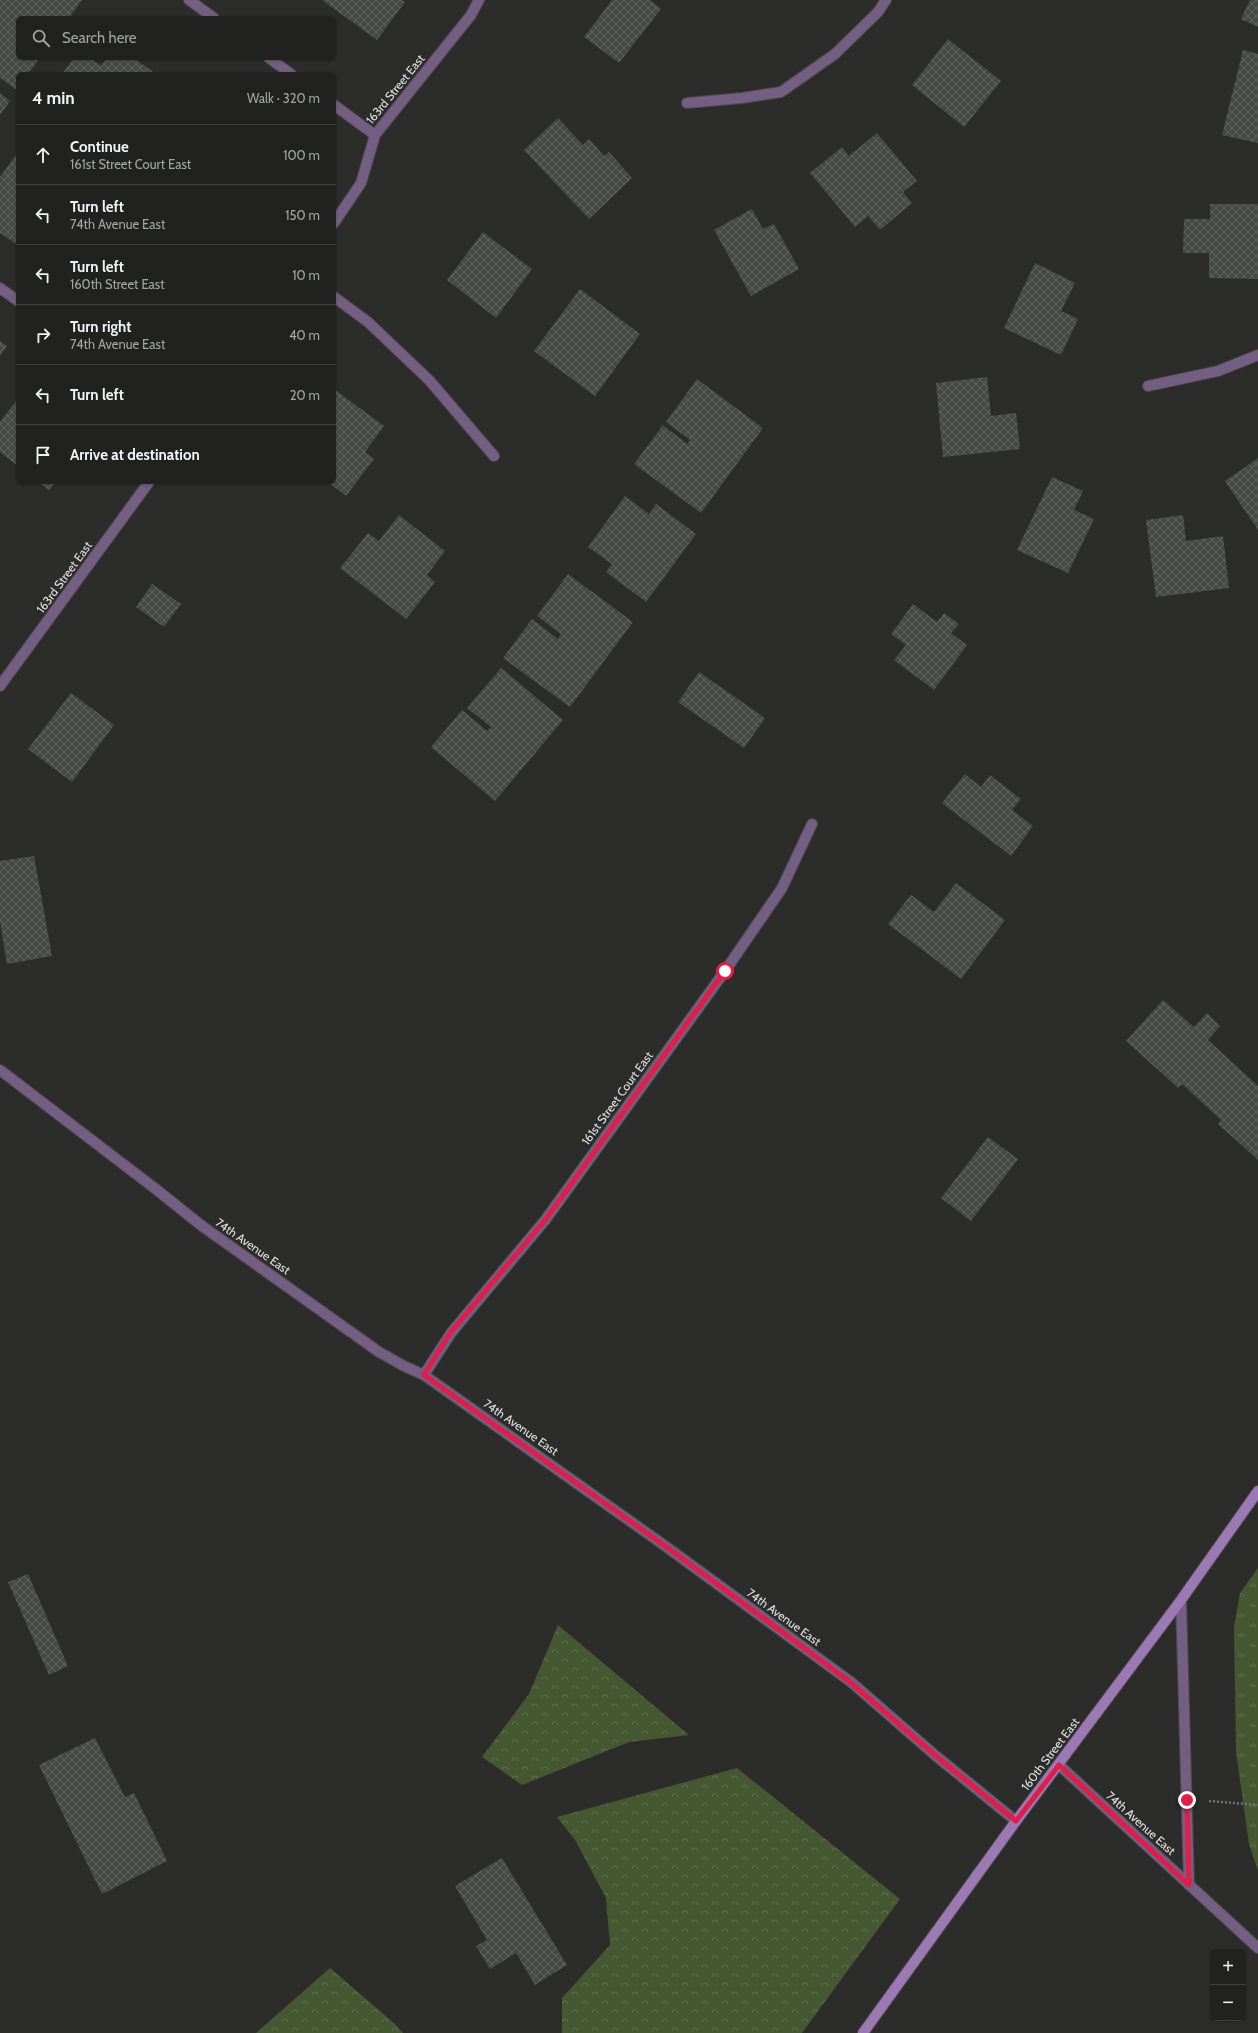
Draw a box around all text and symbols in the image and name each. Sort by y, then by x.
search box [16,16,336,60]
icon: search [30,27,52,49]
text: Search here [62,29,137,47]
street label: 163rd Street East [362,51,428,127]
text: 4 min [32,88,75,108]
text: Walk · 320 m [247,90,320,106]
text: Continue [70,138,129,156]
icon: ahead [32,144,54,166]
text: 100 m [283,147,320,163]
text: 161st Street Court East [70,156,191,172]
text: Turn left [70,198,124,216]
icon: left [32,204,54,226]
text: 150 m [285,207,320,223]
text: 74th Avenue East [70,216,165,232]
text: Turn left [70,258,124,276]
icon: left [32,264,54,286]
text: 10 m [292,267,320,283]
text: 160th Street East [70,276,165,292]
text: Turn right [70,318,131,336]
icon: right [32,324,54,346]
text: 40 m [289,327,320,343]
text: 74th Avenue East [70,336,165,352]
icon: left [32,384,54,406]
text: Turn left [70,386,124,404]
text: 20 m [290,387,320,403]
icon: arrive [32,444,54,466]
text: Arrive at destination [70,446,200,464]
street label: 163rd Street East [33,538,95,616]
route start [716,962,734,980]
street label: 161st Street Court East [578,1048,656,1148]
street label: 74th Avenue East [213,1215,293,1277]
street label: 74th Avenue East [481,1396,561,1458]
street label: 74th Avenue East [744,1585,824,1649]
street label: 160th Street East [1018,1715,1082,1793]
street label: 74th Avenue East [1103,1788,1179,1858]
route end [1178,1791,1196,1809]
map controls [1210,1949,1246,2021]
button: + [1210,1949,1246,1985]
button: − [1210,1985,1246,2021]

